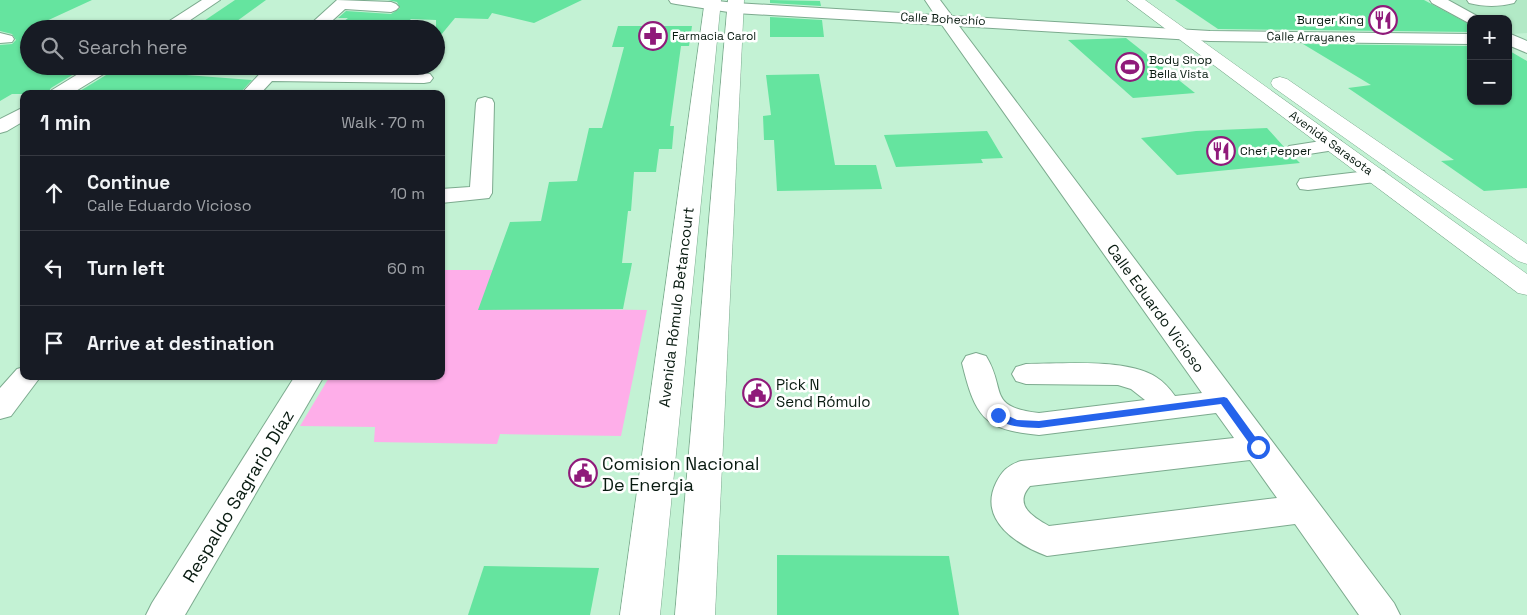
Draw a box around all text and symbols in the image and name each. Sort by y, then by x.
restaurant icon: Burger King [1368,5,1398,35]
street label: Calle Bohechío [900,9,986,29]
place label: Burger King [1297,12,1364,28]
map controls [1467,15,1512,105]
button: + [1467,15,1512,60]
search box [20,20,445,75]
pharmacy icon: Farmacia Carol [638,21,668,51]
place label: Farmacia Carol [672,28,756,44]
street label: Calle Arrayanes [1267,28,1355,46]
icon: search [38,34,66,62]
text: Search here [78,35,188,60]
sports icon: Body Shop Bella Vista [1115,52,1145,82]
place label: Body Shop Bella Vista [1149,52,1213,82]
button: − [1467,60,1512,105]
street label: Avenida Sarasota [1286,107,1376,179]
text: 1 min [40,109,91,136]
text: Walk · 70 m [341,112,425,133]
restaurant icon: Chef Pepper [1206,136,1236,166]
place label: Chef Pepper [1240,143,1312,159]
text: Continue [87,170,170,195]
icon: ahead [40,179,68,207]
text: 10 m [390,183,425,204]
text: Calle Eduardo Vicioso [87,195,252,216]
street label: Avenida Rómulo Betancourt [654,206,698,408]
street label: Calle Eduardo Vicioso [1103,240,1209,376]
icon: left [40,254,68,282]
text: Turn left [87,256,165,281]
text: 60 m [387,258,425,279]
icon: arrive [40,329,68,357]
text: Arrive at destination [87,331,275,356]
place label: Pick N Send Rómulo [776,375,870,411]
public building icon: Pick N Send Rómulo [742,378,772,408]
route end [987,404,1010,427]
street label: Respaldo Sagrario Díaz [177,405,299,587]
route start [1247,436,1270,459]
place label: Comision Nacional De Energia [602,452,759,496]
public building icon: Comision Nacional De Energia [568,458,598,488]

